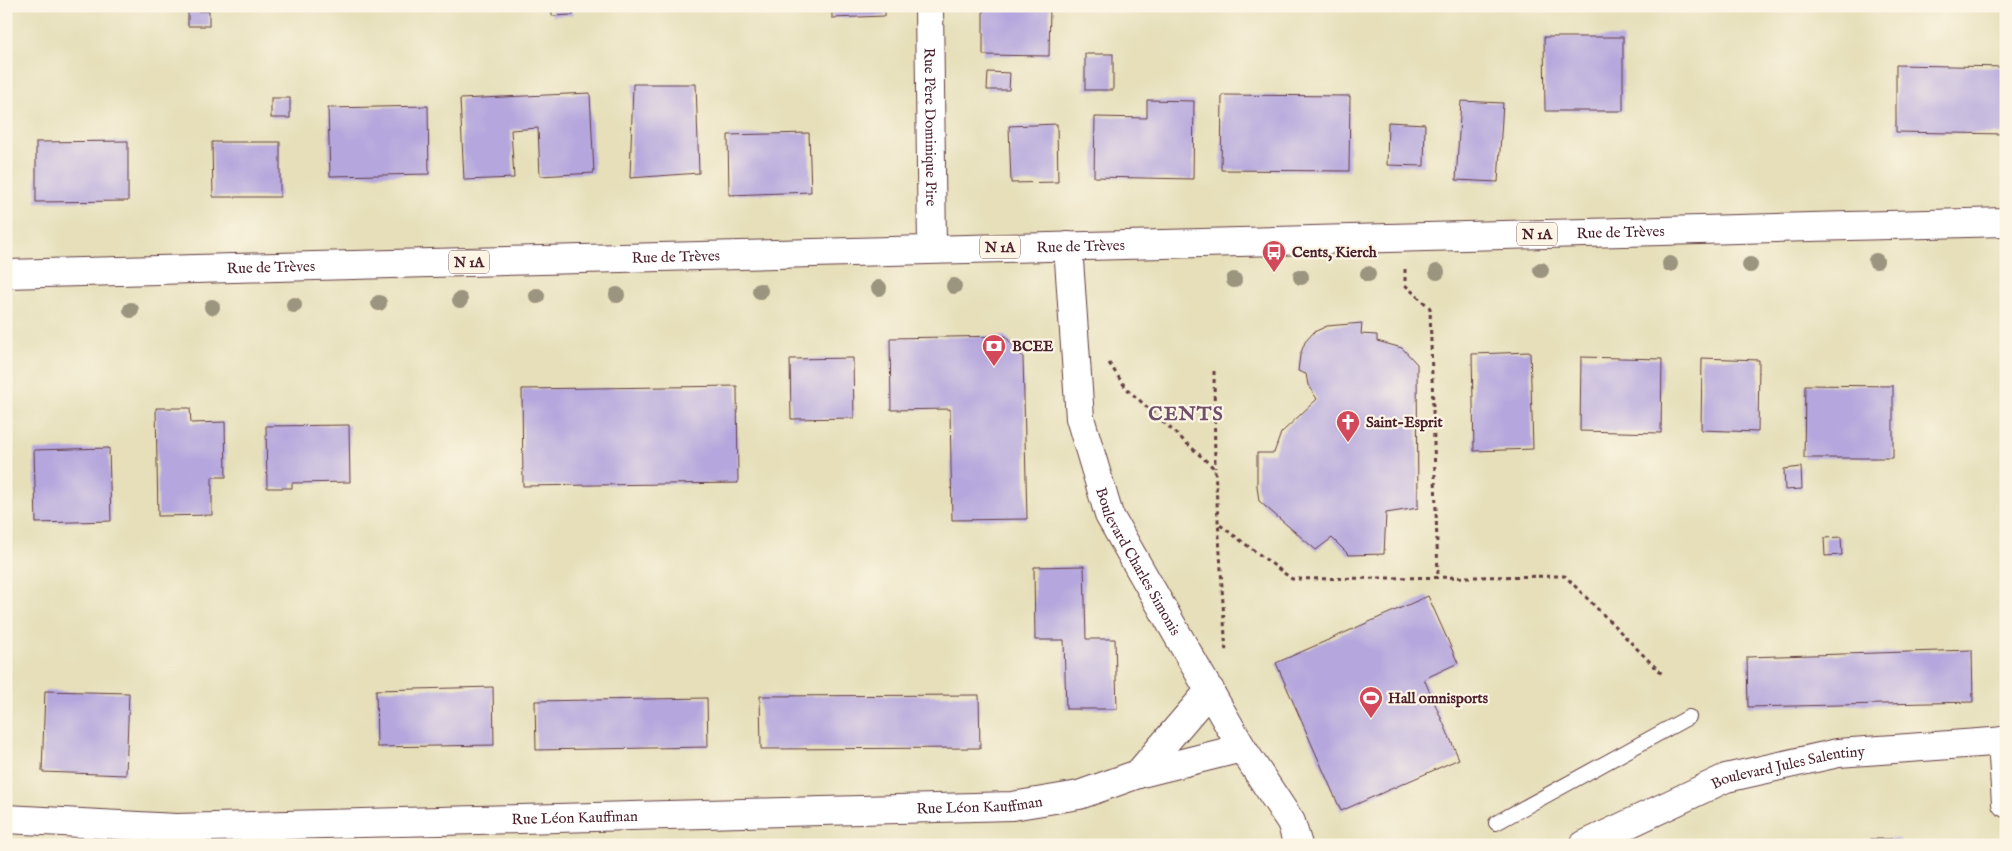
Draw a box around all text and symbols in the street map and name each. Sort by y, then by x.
street label: Rue Père Dominique Pire [920,48,940,207]
road number: N 1A [1517,222,1557,245]
street label: Rue de Trèves [1576,222,1665,243]
road number: N 1A [980,236,1020,258]
street label: Rue de Trèves [1036,236,1125,257]
bus stop icon: Cents, Kierch [1261,239,1287,273]
place label: Cents, Kierch [1292,243,1378,262]
street label: Rue de Trèves [631,246,720,268]
road number: N 1A [449,250,489,274]
street label: Rue de Trèves [226,257,315,278]
bank icon: BCEE [981,333,1007,367]
place label: BCEE [1012,337,1054,356]
district label: CENTS [1148,402,1224,427]
church icon: Saint-Esprit [1335,409,1361,443]
place label: Saint-Esprit [1366,413,1443,432]
street label: Boulevard Charles Simonis [1091,485,1185,639]
sports icon: Hall omnisports [1358,685,1384,719]
place label: Hall omnisports [1388,689,1489,708]
street label: Boulevard Jules Salentiny [1708,742,1866,794]
street label: Rue Léon Kauffman [916,792,1044,819]
street label: Rue Léon Kauffman [511,807,638,829]

